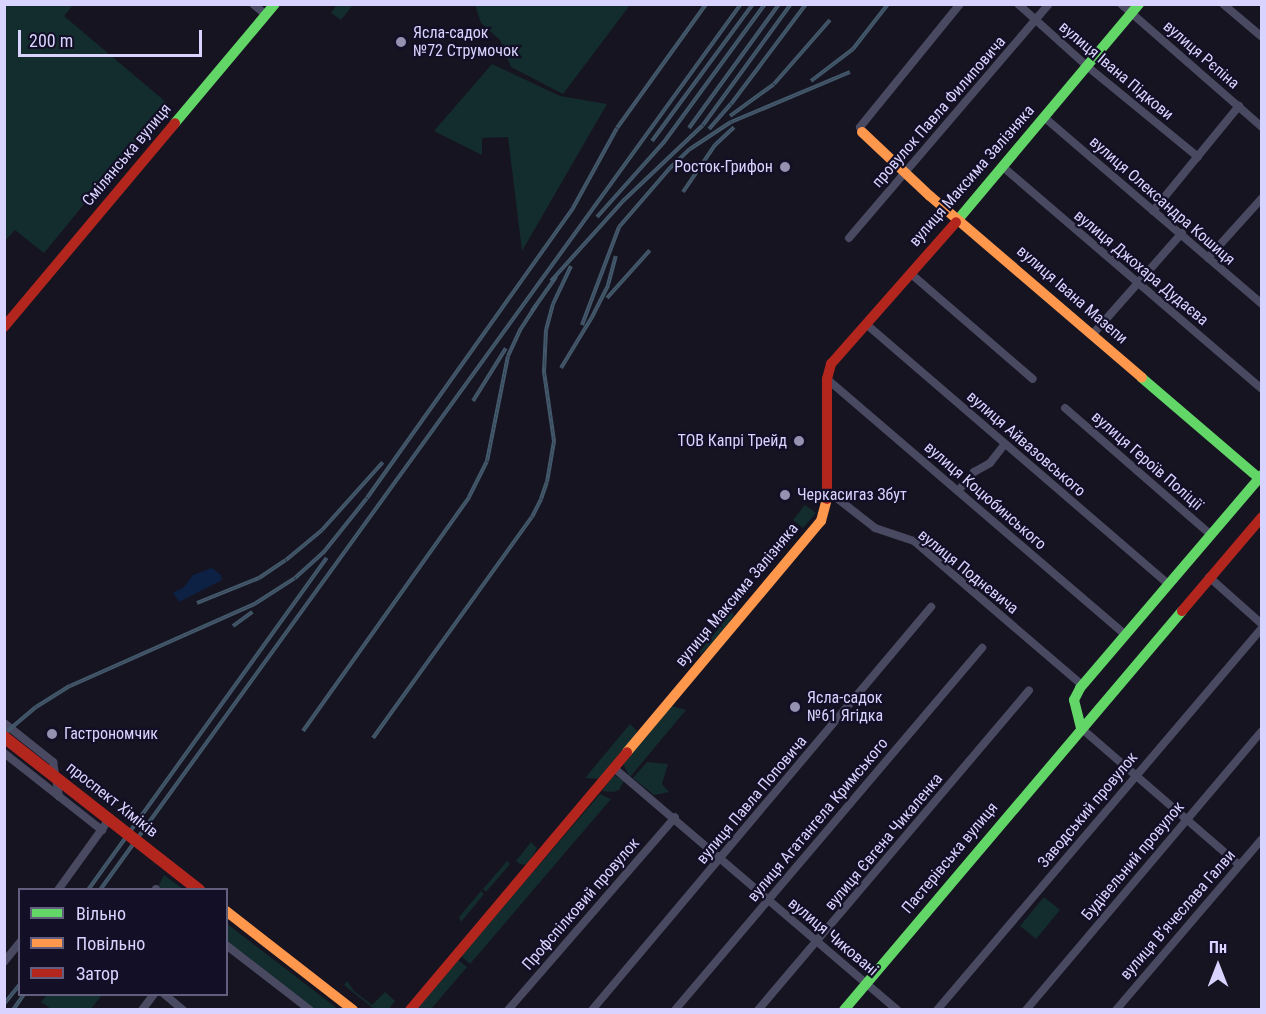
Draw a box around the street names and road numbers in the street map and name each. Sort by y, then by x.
street label: вулиця Івана Підкови [1055,17,1177,125]
street label: вулиця Рєпіна [1159,17,1243,93]
street label: провулок Павла Филиповича [868,32,1010,192]
street label: Смілянська вулиця [79,100,175,210]
street label: вулиця Максима Залізняка [905,101,1039,251]
street label: вулиця Олександра Кошиця [1085,132,1239,270]
street label: вулиця Джохара Дудаєва [1070,206,1212,330]
street label: вулиця Івана Мазепи [1013,242,1131,348]
street label: вулиця Айвазовського [963,387,1089,501]
street label: вулиця Героїв Поліції [1087,407,1207,515]
street label: вулиця Коцюбинського [920,438,1050,554]
street label: вулиця Максима Залізняка [671,519,803,671]
street label: вулиця Поднєвича [914,526,1022,618]
street label: вулиця Павла Поповича [693,732,811,868]
street label: вулиця Агатангела Кримського [744,734,892,906]
street label: Заводський провулок [1034,748,1142,872]
street label: проспект Хіміків [62,758,162,842]
street label: вулиця Євгена Чикаленка [821,770,947,914]
street label: Будівельний провулок [1078,798,1188,924]
street label: Пастерівська вулиця [898,799,1002,917]
street label: Профспілковий провулок [518,834,644,974]
street label: вулиця Вʼячеслава Галви [1116,846,1240,984]
street label: вулиця Чиковані [784,894,882,980]

